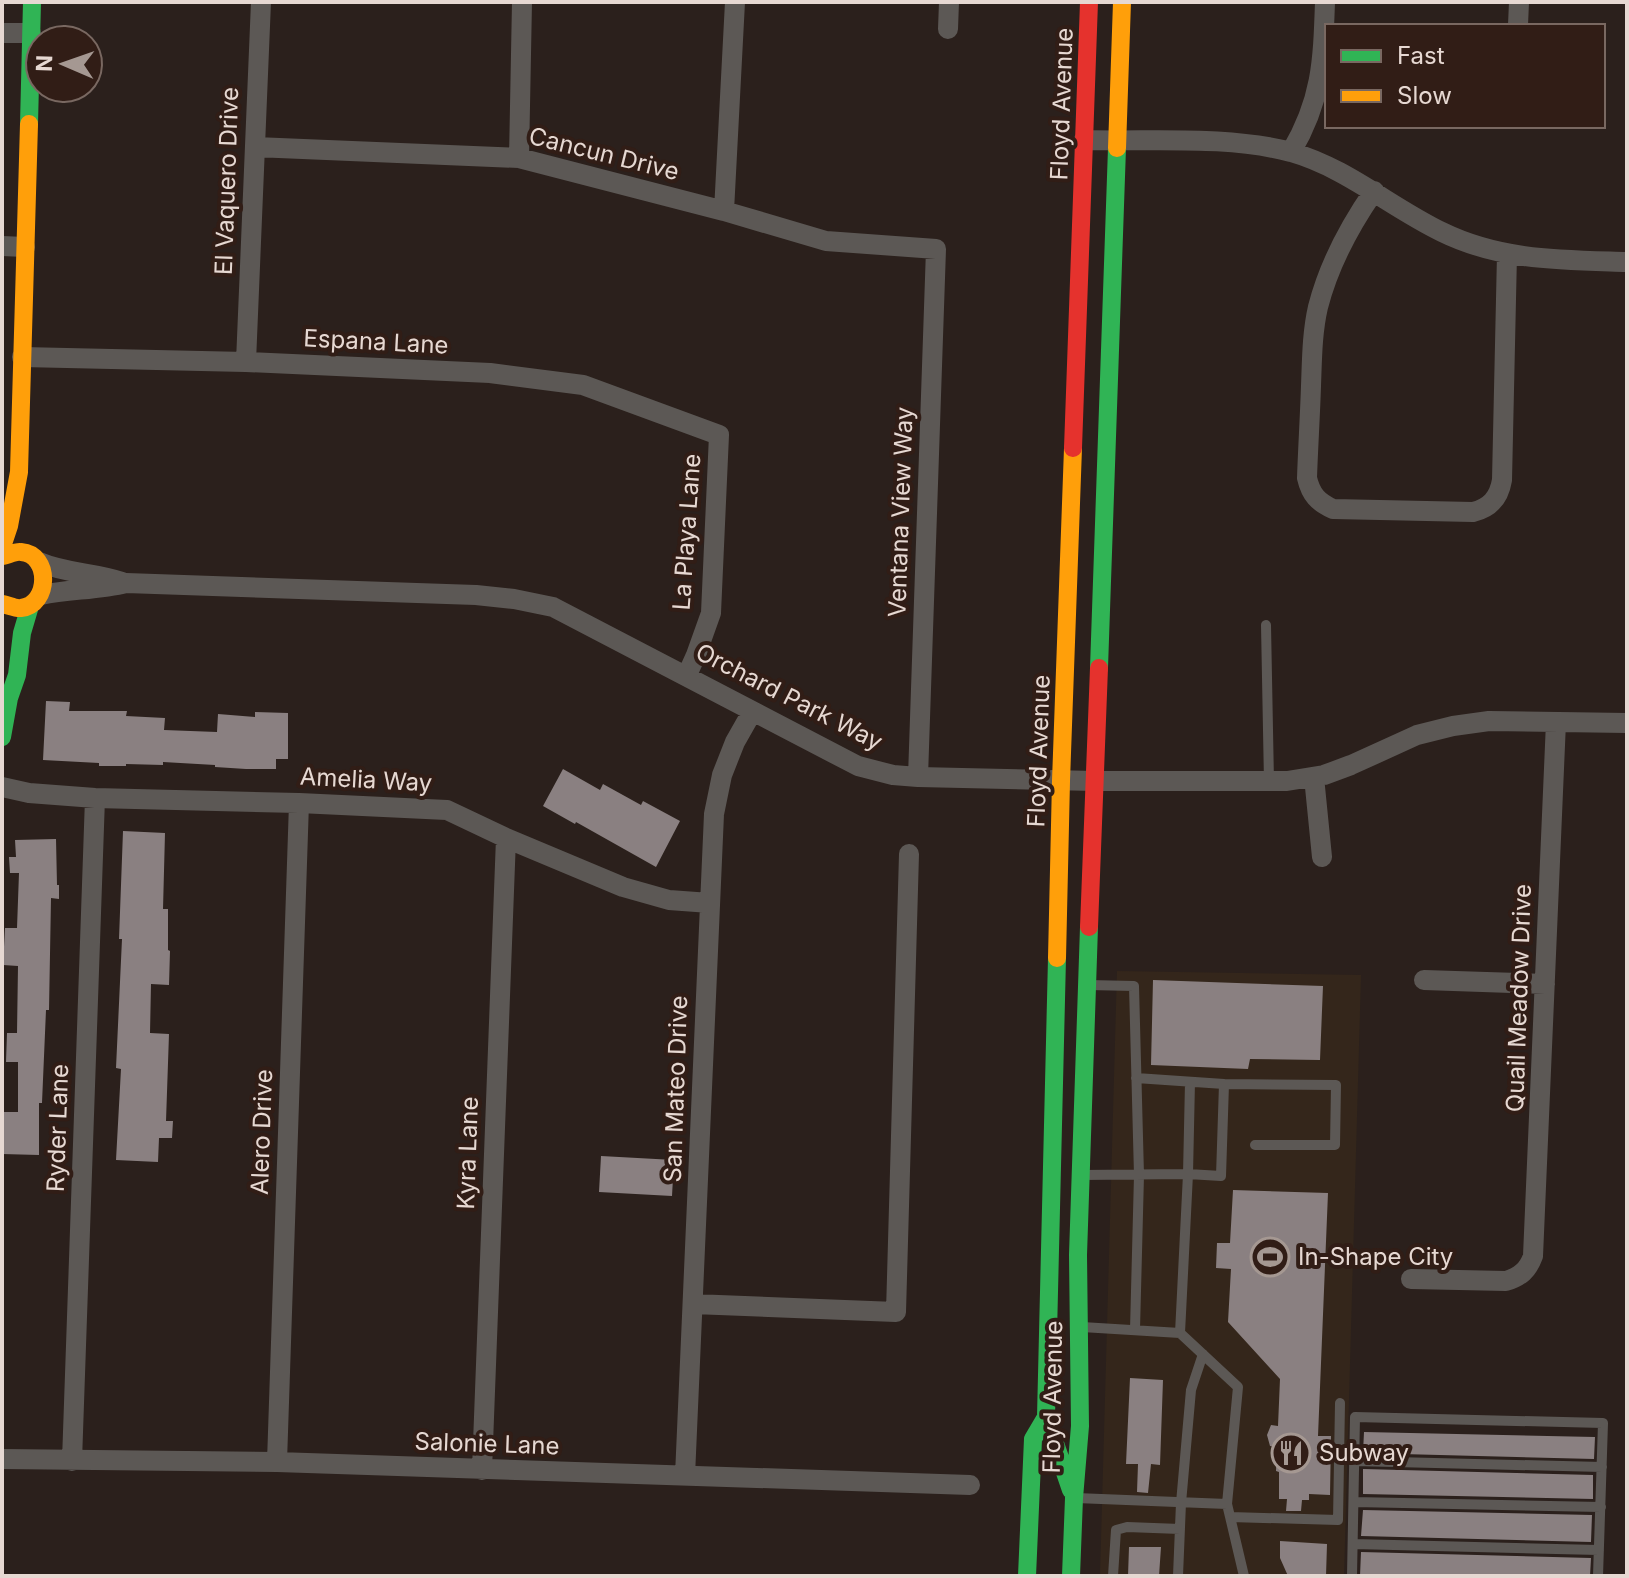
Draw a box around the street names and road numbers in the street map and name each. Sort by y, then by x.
street label: Floyd Avenue [1044,27,1079,181]
street label: El Vaquero Drive [209,87,244,275]
street label: Cancun Drive [526,121,682,186]
street label: Espana Lane [303,323,449,360]
street label: Ventana View Way [882,406,919,618]
street label: La Playa Lane [667,453,706,611]
street label: Orchard Park Way [691,637,887,756]
street label: Floyd Avenue [1021,674,1056,828]
street label: Amelia Way [299,762,433,797]
street label: Quail Meadow Drive [1500,883,1537,1113]
street label: San Mateo Drive [658,995,693,1183]
street label: Ryder Lane [41,1063,74,1193]
street label: Alero Drive [245,1069,278,1195]
street label: Kyra Lane [451,1096,484,1210]
street label: Floyd Avenue [1037,1320,1068,1474]
street label: Salonie Lane [414,1426,560,1461]

